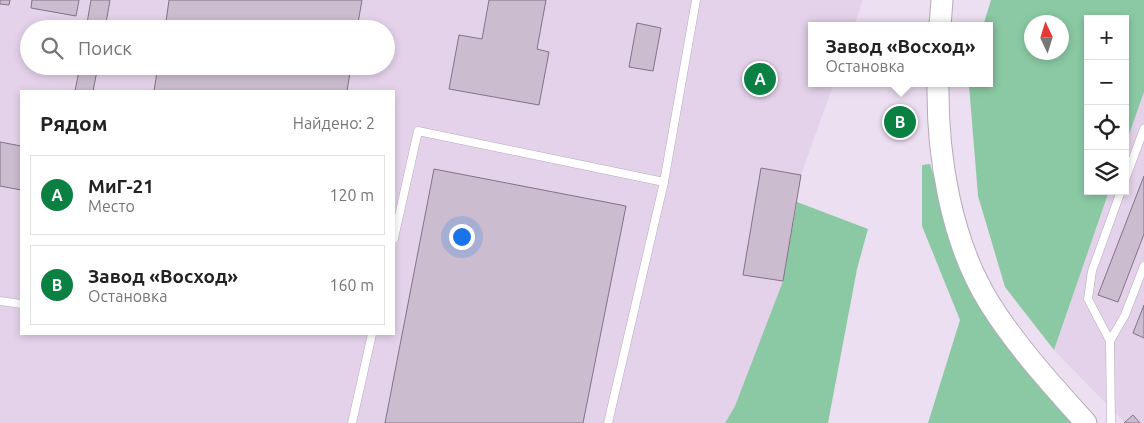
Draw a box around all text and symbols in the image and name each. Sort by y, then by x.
north arrow [1024,15,1069,60]
map controls [1084,15,1129,195]
button: + [1084,15,1129,60]
search box [20,20,395,75]
popup [808,22,993,87]
icon: search [38,34,66,62]
text: Завод «Восход» [825,35,976,57]
text: Поиск [78,37,132,59]
text: Остановка [825,57,905,75]
pin: A [744,60,776,98]
button: − [1084,60,1129,105]
pin: B [884,103,916,141]
button: locate [1084,105,1129,150]
text: Рядом [40,111,108,135]
text: Найдено: 2 [293,114,375,132]
button: layers [1084,150,1129,195]
text: МиГ-21 [88,175,154,197]
text: A [51,186,63,204]
text: 120 m [329,186,374,204]
text: Место [88,197,135,215]
your location [449,224,475,250]
text: Завод «Восход» [88,265,238,287]
text: B [52,276,62,294]
text: 160 m [329,276,374,294]
text: Остановка [88,287,167,305]

